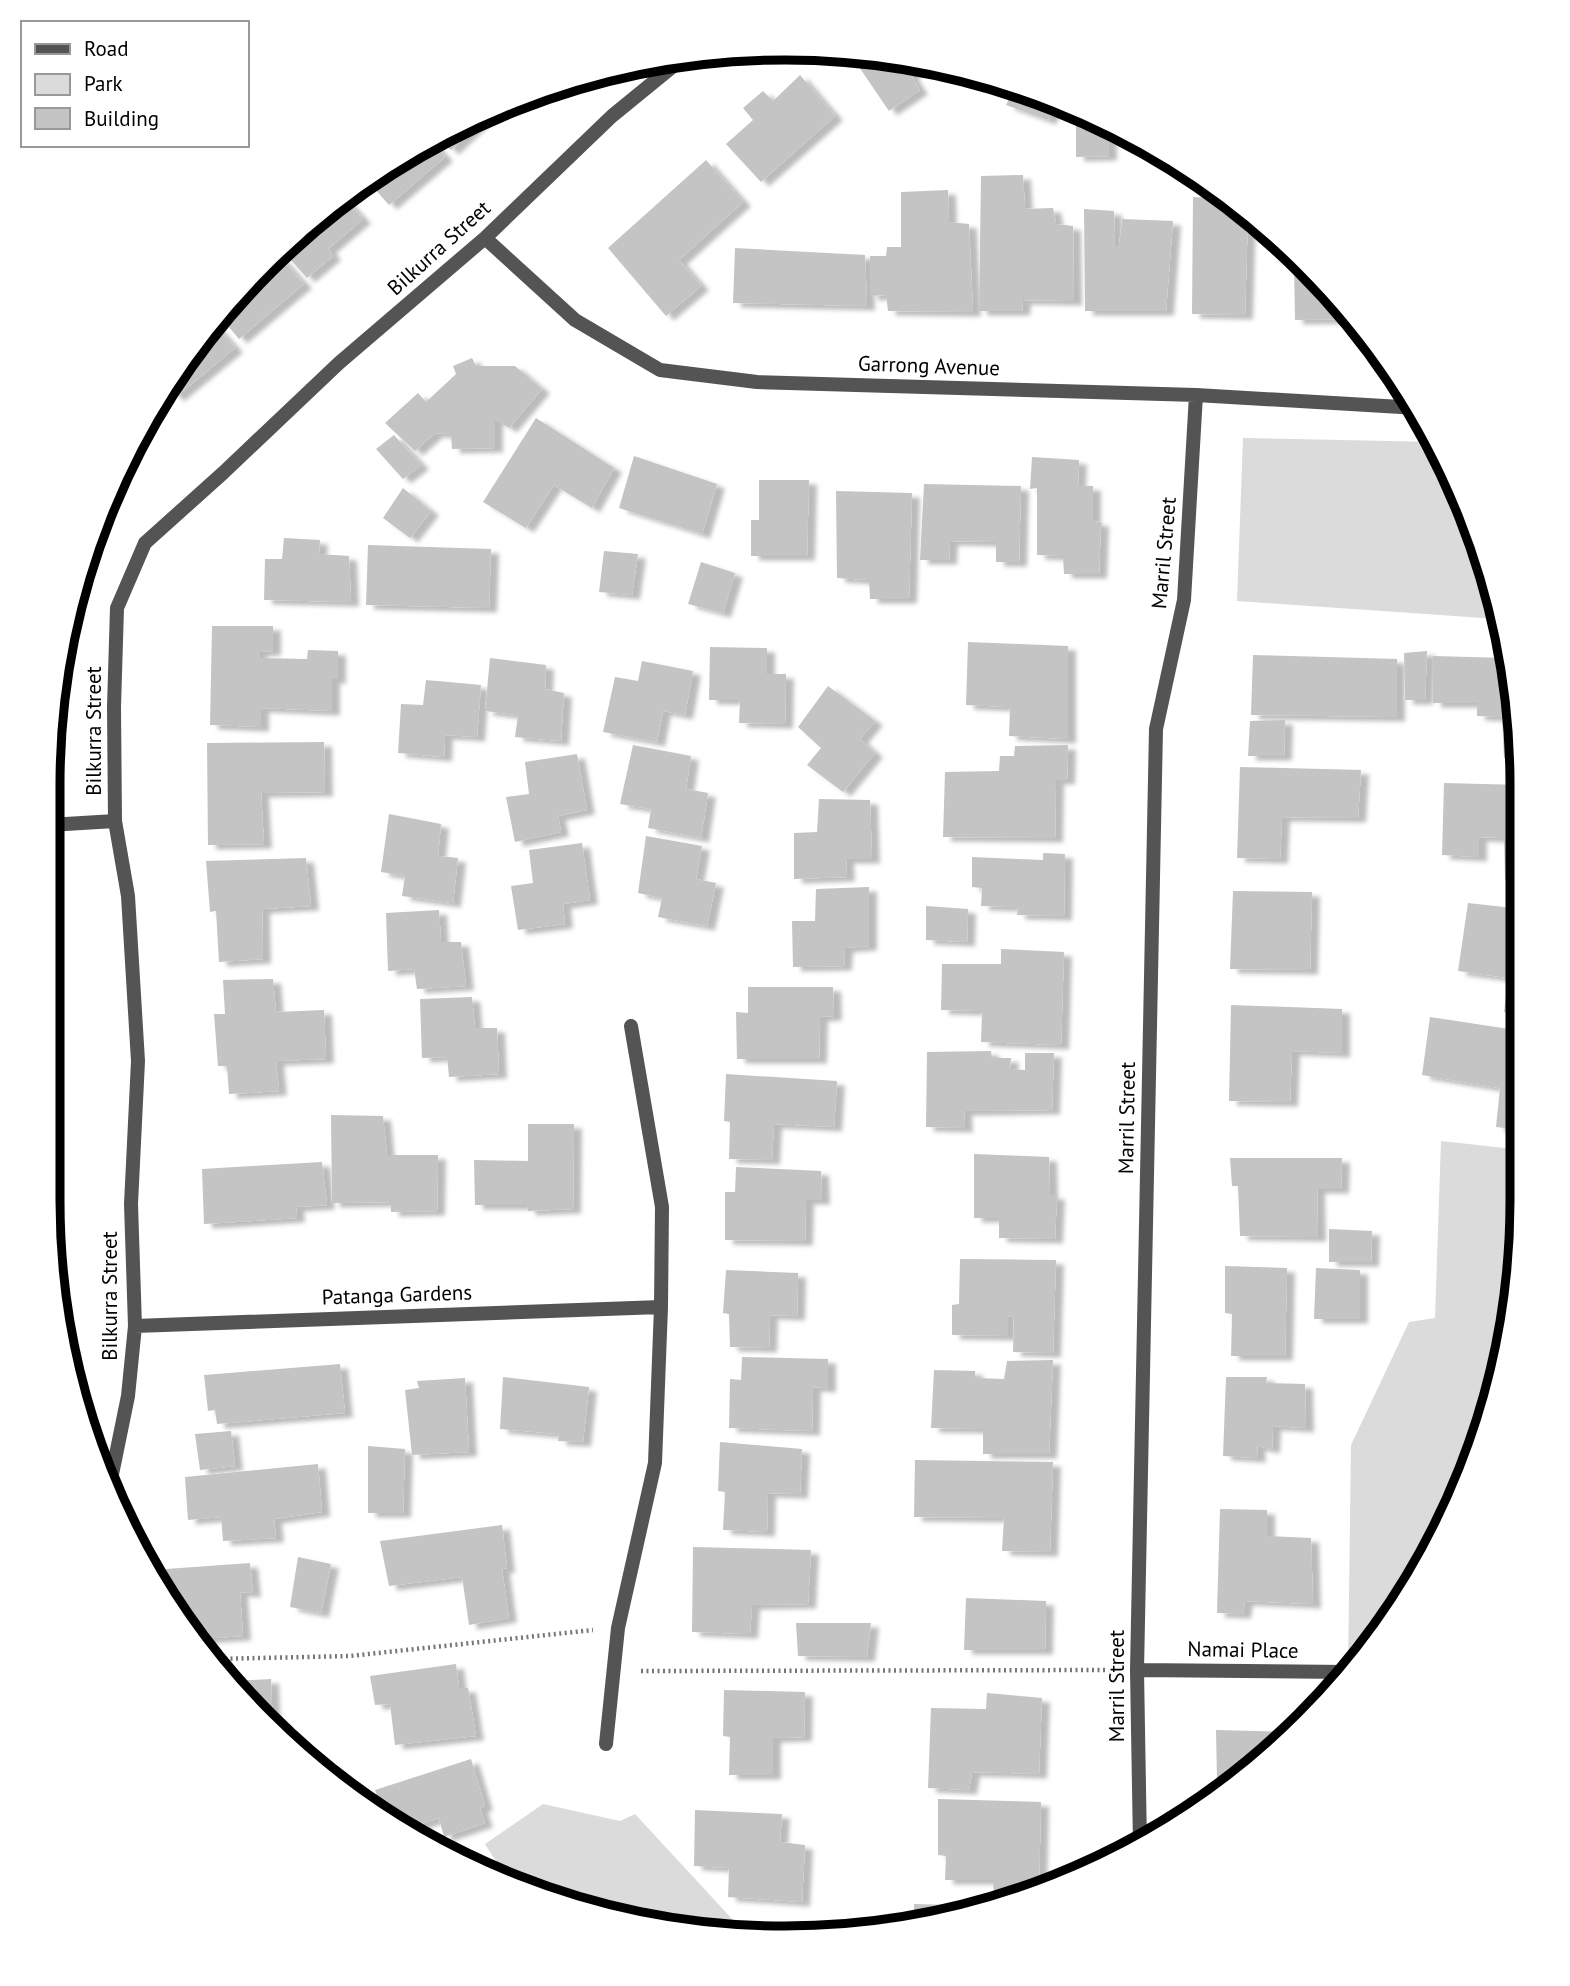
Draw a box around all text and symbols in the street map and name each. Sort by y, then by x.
legend [21,21,248,147]
text: Road [84,35,128,62]
text: Park [84,70,123,97]
text: Building [84,105,159,132]
street label: Bilkurra Street [382,194,496,301]
street label: Garrong Avenue [858,350,1000,381]
street label: Marril Street [1145,496,1182,610]
street label: Bilkurra Street [80,666,107,796]
street label: Marril Street [1112,1062,1141,1174]
street label: Bilkurra Street [96,1231,123,1361]
street label: Patanga Gardens [321,1278,473,1311]
street label: Marril Street [1103,1630,1130,1742]
street label: Namai Place [1187,1635,1299,1664]

